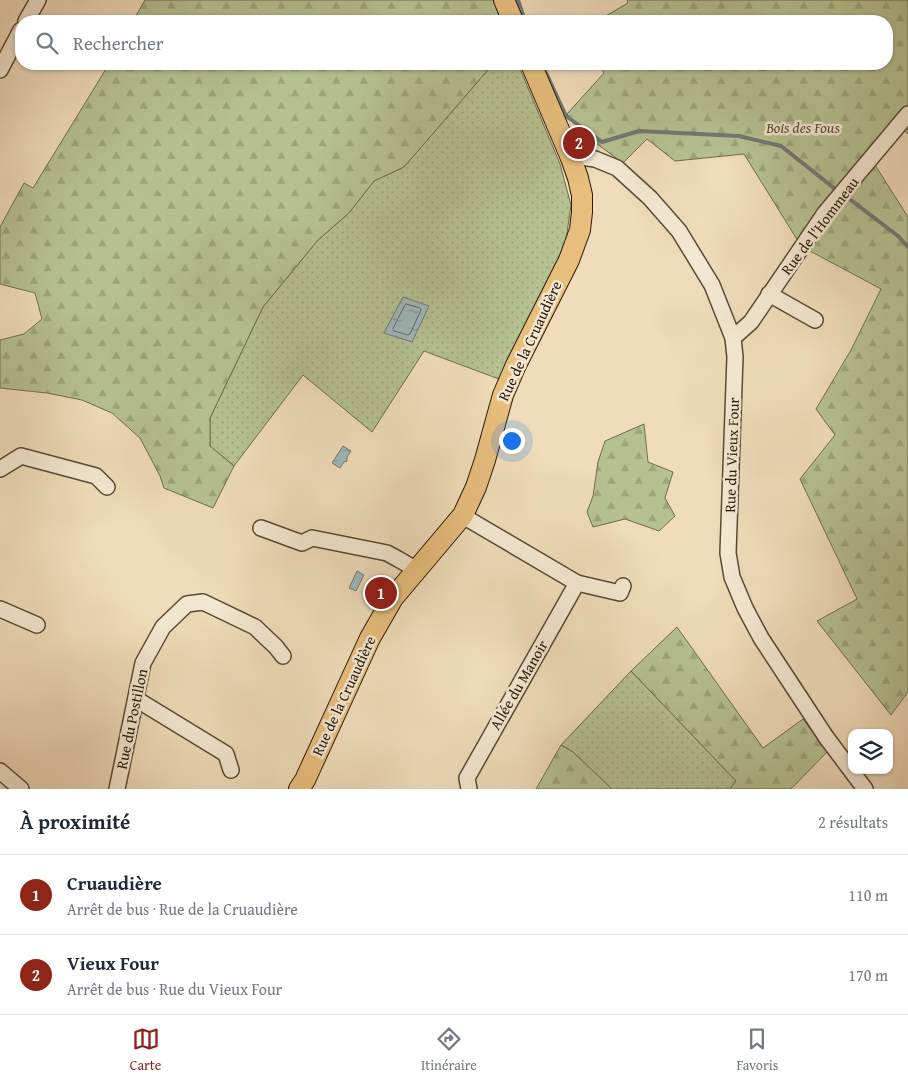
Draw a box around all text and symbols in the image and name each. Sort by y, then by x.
search box [15,15,893,70]
icon: search [33,29,61,57]
text: Rechercher [73,29,164,57]
park label: Bois des Fous [765,117,840,138]
pin: 2 [563,124,595,162]
street label: Rue de l'Hommeau [776,172,864,279]
street label: Rue de la Cruaudière [493,277,567,404]
street label: Rue du Vieux Four [719,397,744,513]
your location [499,428,525,454]
pin: 1 [365,574,397,612]
street label: Rue de la Cruaudière [307,632,381,759]
street label: Allée du Manoir [484,636,553,733]
street label: Rue du Postillon [111,666,153,771]
map controls [848,729,893,774]
button: layers [848,729,893,774]
text: À proximité [20,806,130,837]
text: 2 résultats [818,810,888,834]
text: Cruaudière [67,869,162,897]
text: 1 [32,883,40,907]
text: 110 m [848,883,888,907]
text: Arrêt de bus · Rue de la Cruaudière [67,897,298,921]
text: Vieux Four [67,949,159,977]
text: 2 [32,963,40,987]
text: 170 m [848,963,888,987]
text: Arrêt de bus · Rue du Vieux Four [67,977,282,1001]
tab: Carte [130,1025,161,1075]
tab: Itinéraire [421,1025,477,1075]
tab: Favoris [736,1025,778,1075]

